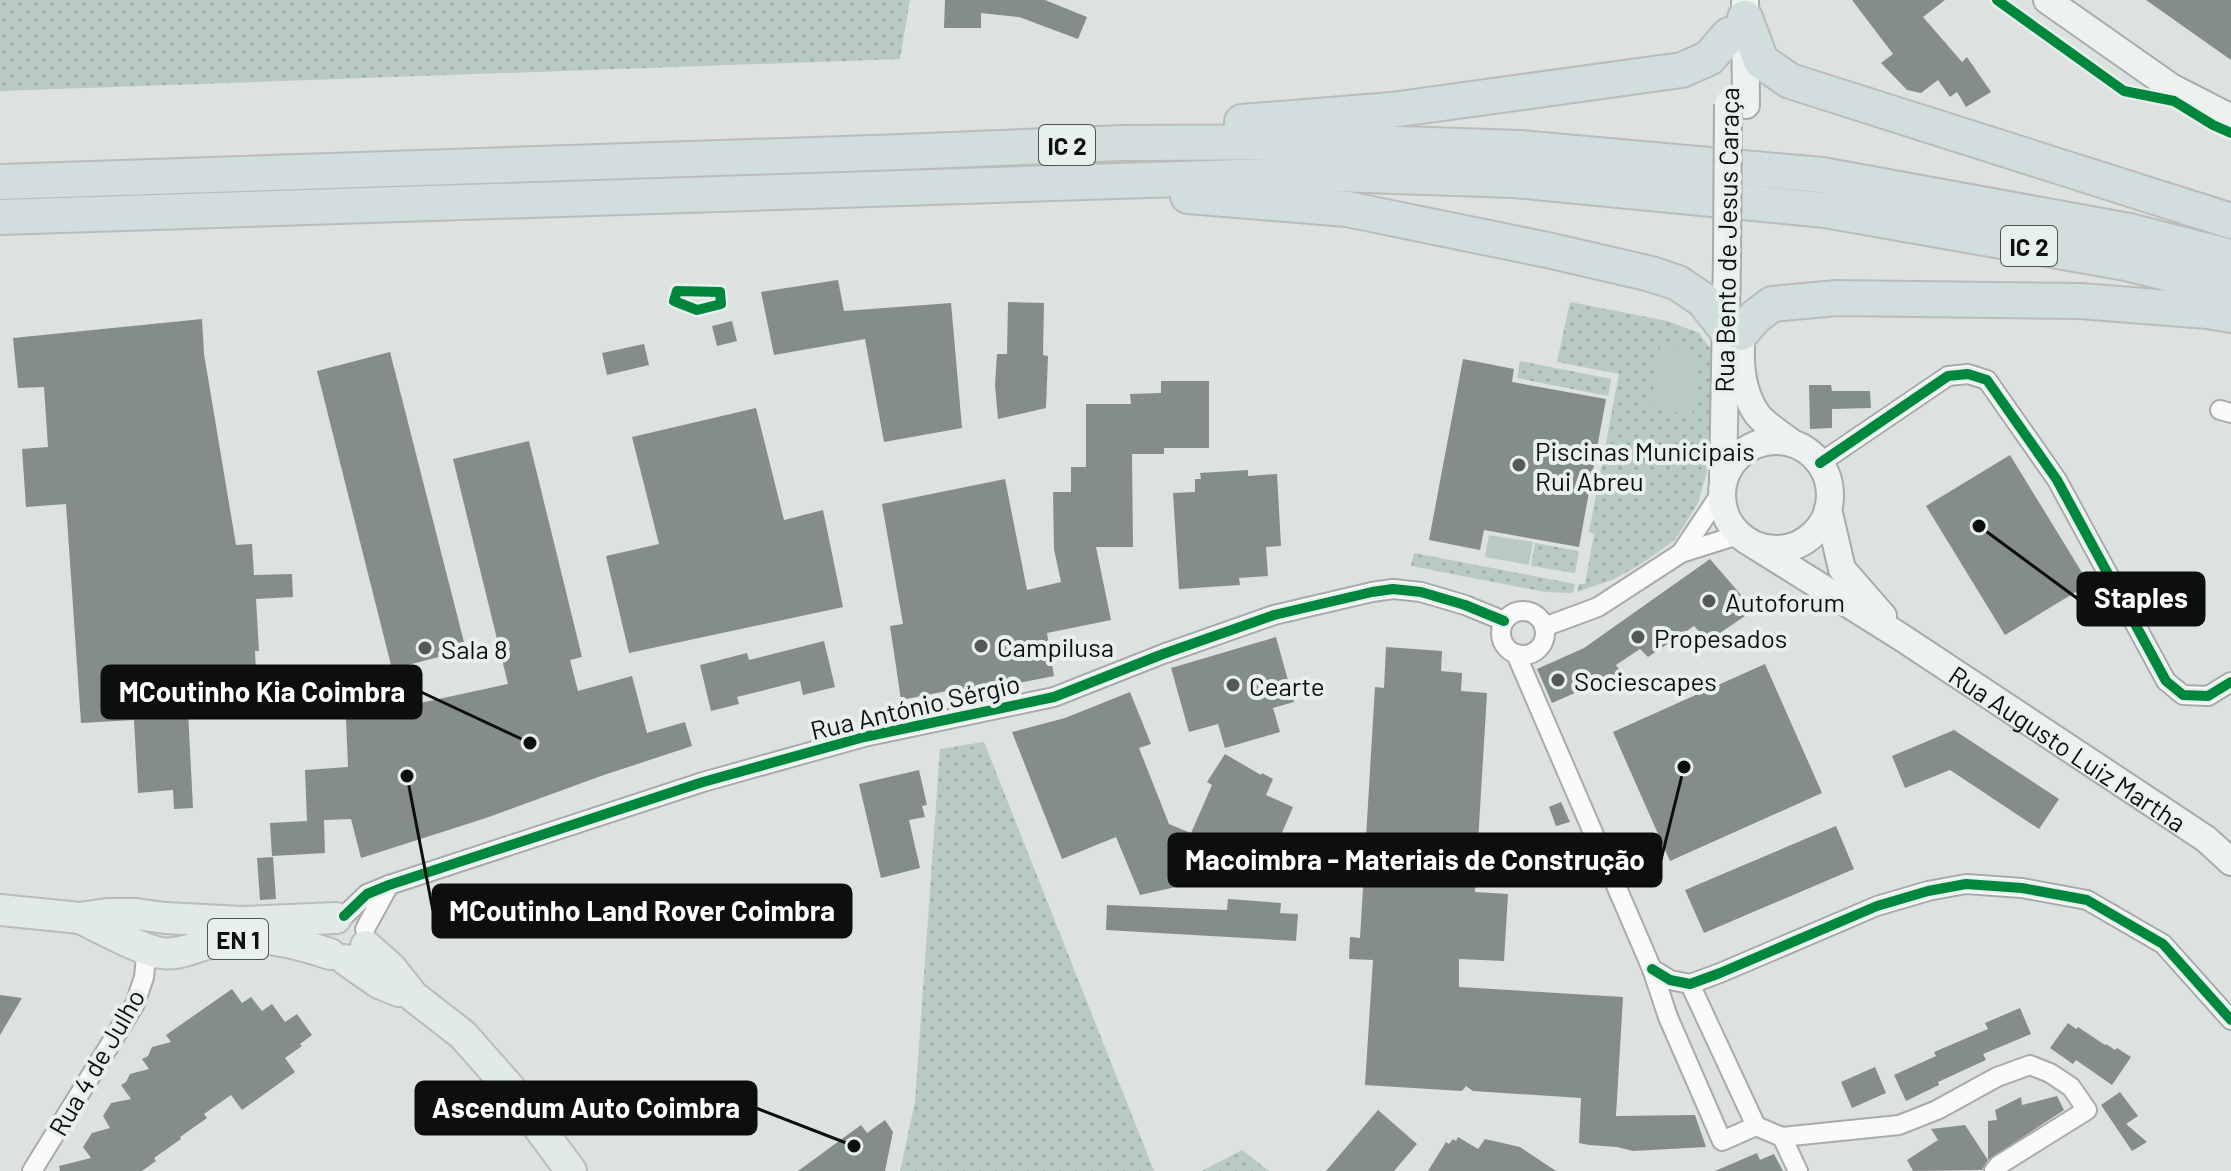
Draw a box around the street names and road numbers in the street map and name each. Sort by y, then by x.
street label: Rua Bento de Jesus Caraça [1708,87,1744,393]
road number: IC 2 [1039,125,1095,165]
road number: IC 2 [2001,226,2057,266]
street label: Rua Augusto Luiz Martha [1944,658,2192,837]
street label: Rua António Sérgio [807,667,1023,745]
road number: EN 1 [208,919,268,959]
street label: Rua 4 de Julho [42,983,150,1141]

